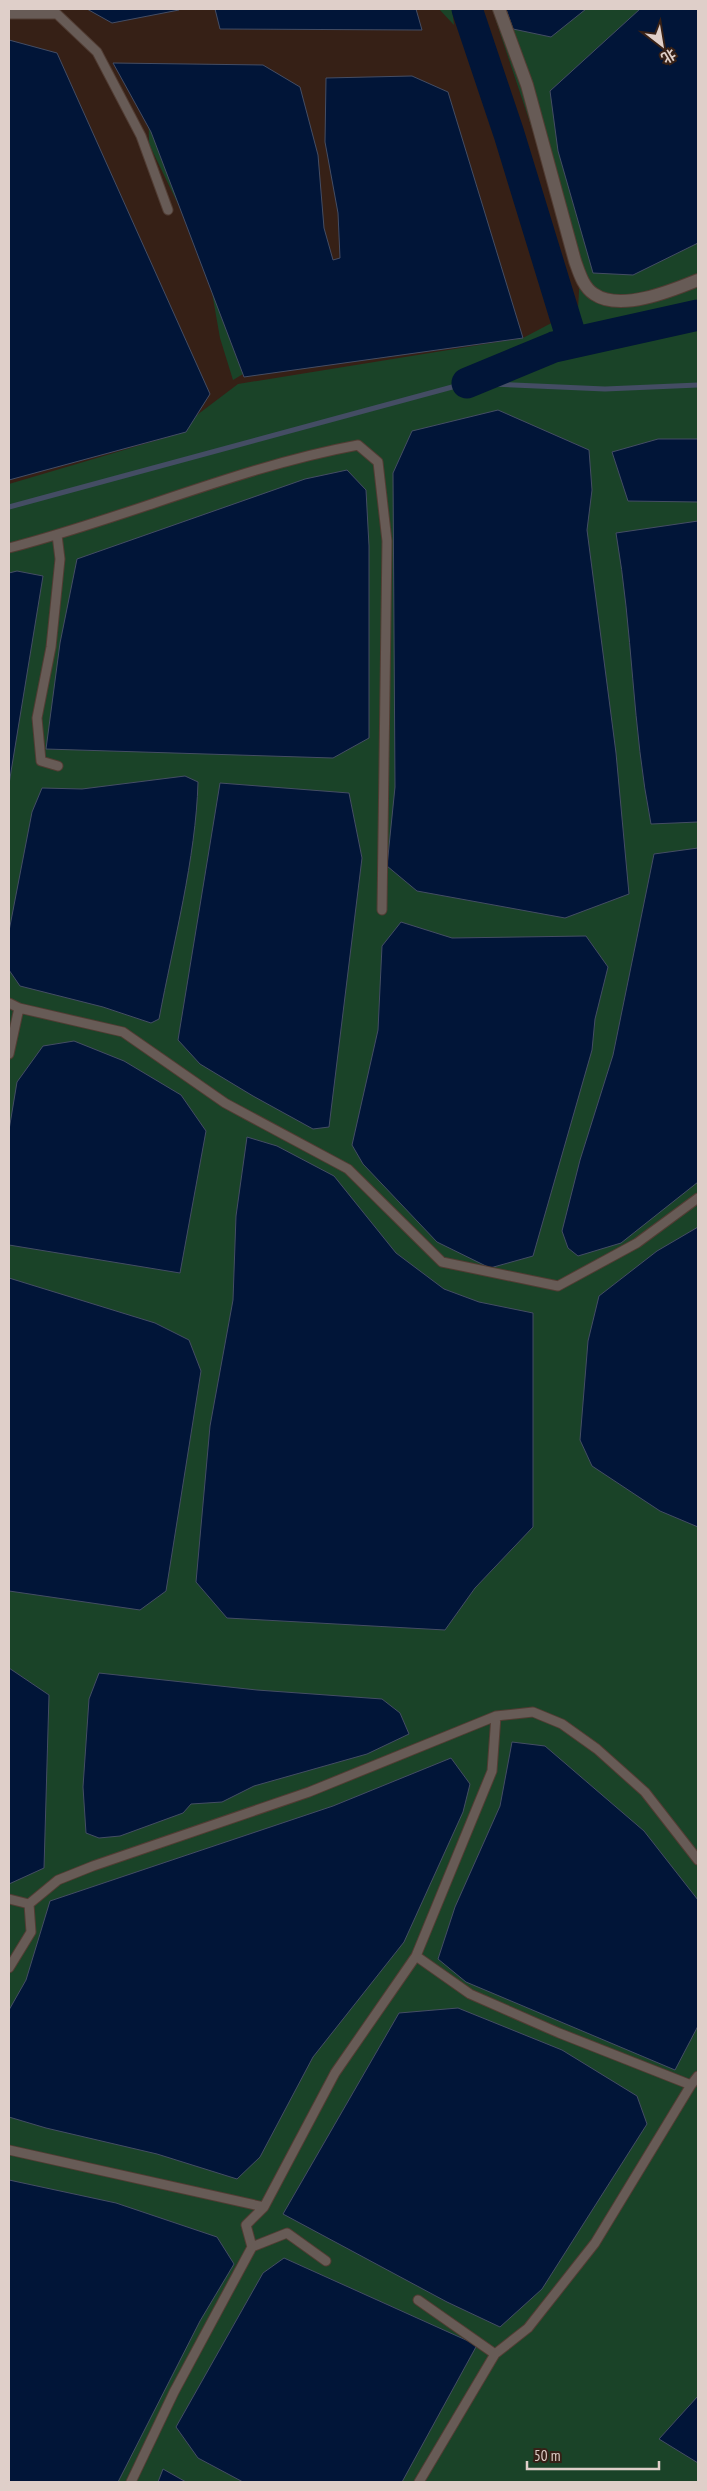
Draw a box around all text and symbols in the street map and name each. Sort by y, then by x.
north arrow [637,20,687,70]
text: 北 [658,45,679,67]
scale bar [527,2438,660,2470]
text: 50 m [534,2446,560,2465]

